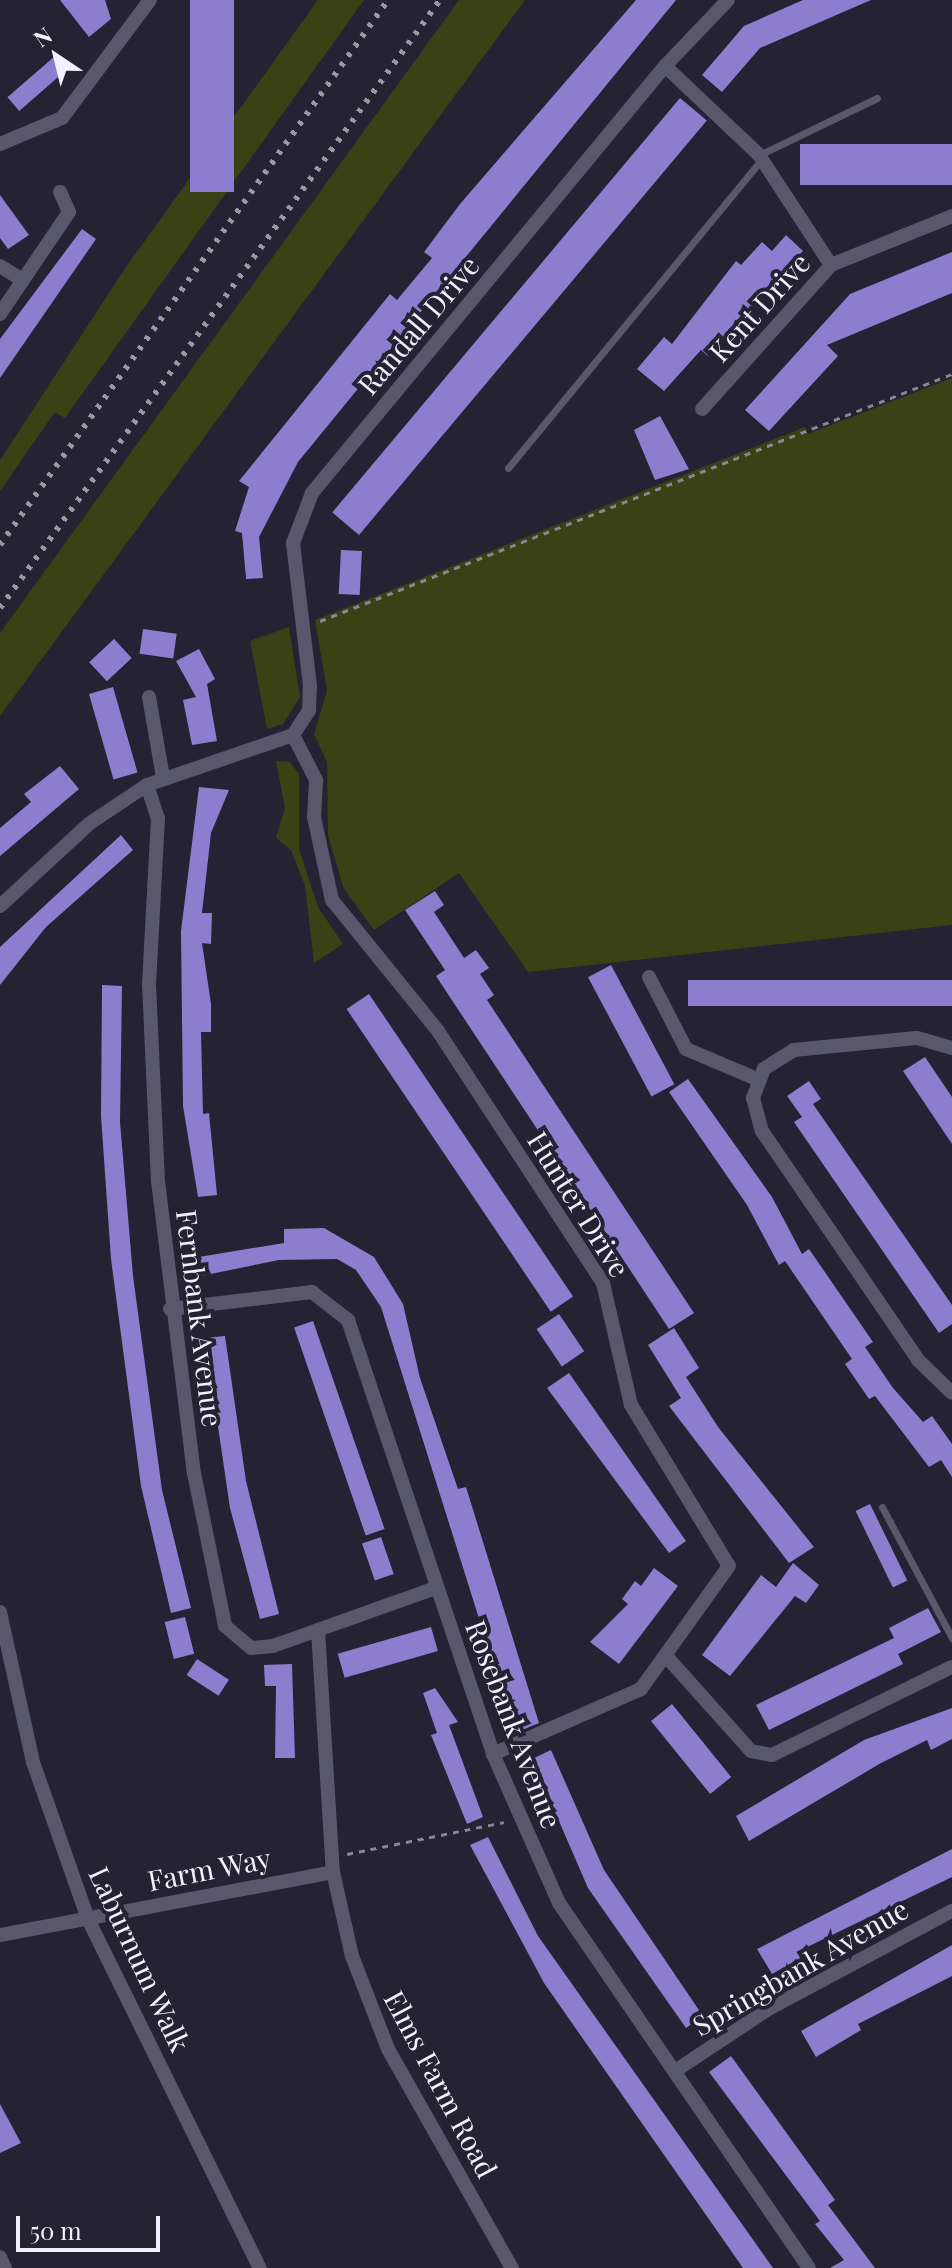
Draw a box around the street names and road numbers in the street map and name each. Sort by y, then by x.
street label: Kent Drive [701,246,817,368]
street label: Randall Drive [350,249,486,401]
street label: Hunter Drive [521,1125,637,1283]
street label: Fernbank Avenue [170,1207,230,1429]
street label: Rosebank Avenue [459,1615,569,1833]
street label: Farm Way [144,1841,274,1897]
street label: Laburnum Walk [82,1861,198,2057]
street label: Springbank Avenue [686,1891,914,2043]
street label: Elms Farm Road [378,1985,504,2183]

